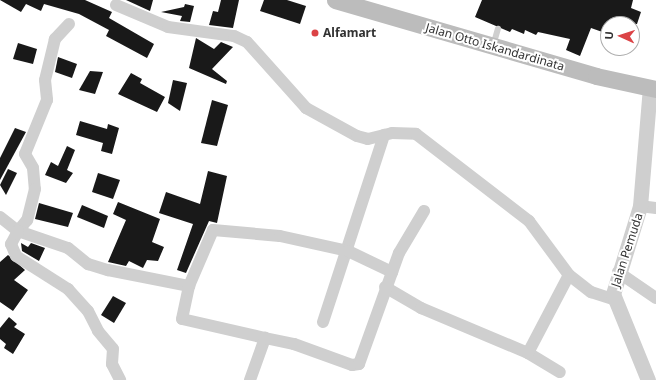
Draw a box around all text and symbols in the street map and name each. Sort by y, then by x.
north arrow [600,16,640,56]
street label: Jalan Otto Iskandardinata [424,20,566,74]
place label: Alfamart [323,26,376,40]
marker: Alfamart [310,28,320,38]
text: U [601,31,616,40]
street label: Jalan Pemuda [608,211,646,289]

